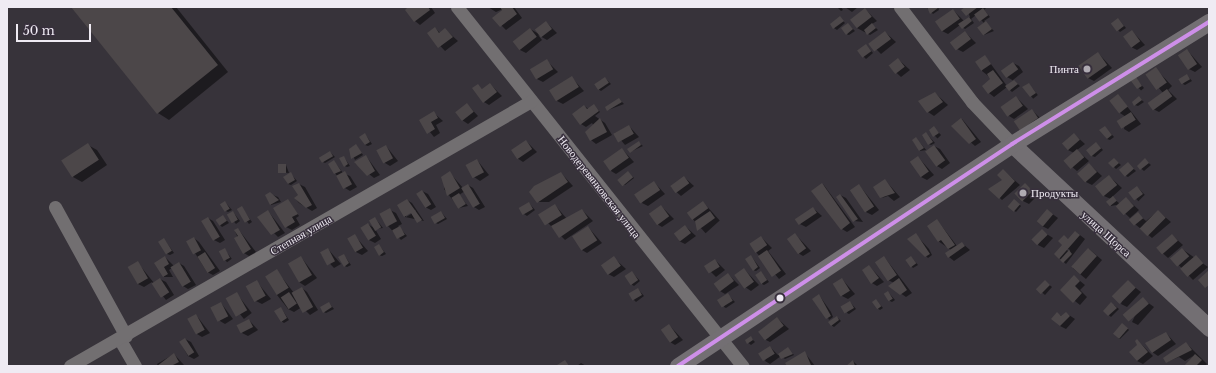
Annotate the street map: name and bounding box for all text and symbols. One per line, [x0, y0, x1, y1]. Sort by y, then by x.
scale bar [18, 16, 93, 42]
text: 50 m [23, 23, 55, 38]
place label: Пинта [1049, 62, 1079, 76]
marker: Пинта [1082, 64, 1092, 74]
street label: Новодеревянковская улица [555, 133, 643, 241]
place label: Продукты [1031, 186, 1078, 200]
marker: Продукты [1018, 188, 1028, 198]
street label: улица Щорса [1078, 208, 1134, 260]
street label: Степная улица [268, 212, 334, 258]
unlabelled marker [775, 293, 785, 303]

